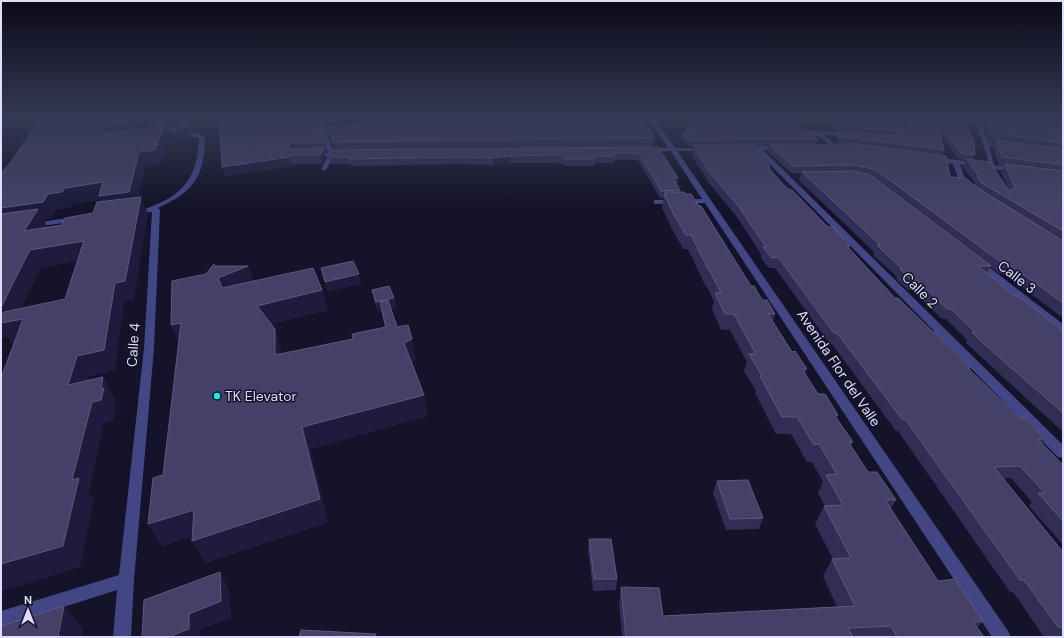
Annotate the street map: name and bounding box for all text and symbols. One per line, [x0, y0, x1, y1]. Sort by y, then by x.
street label: Calle 3 [994, 256, 1040, 298]
street label: Calle 2 [898, 268, 942, 312]
street label: Avenida Flor del Valle [793, 306, 885, 430]
street label: Calle 4 [122, 322, 144, 368]
place label: TK Elevator [225, 387, 297, 405]
marker: TK Elevator [212, 391, 222, 401]
north arrow [8, 590, 48, 630]
text: N [24, 593, 32, 607]

